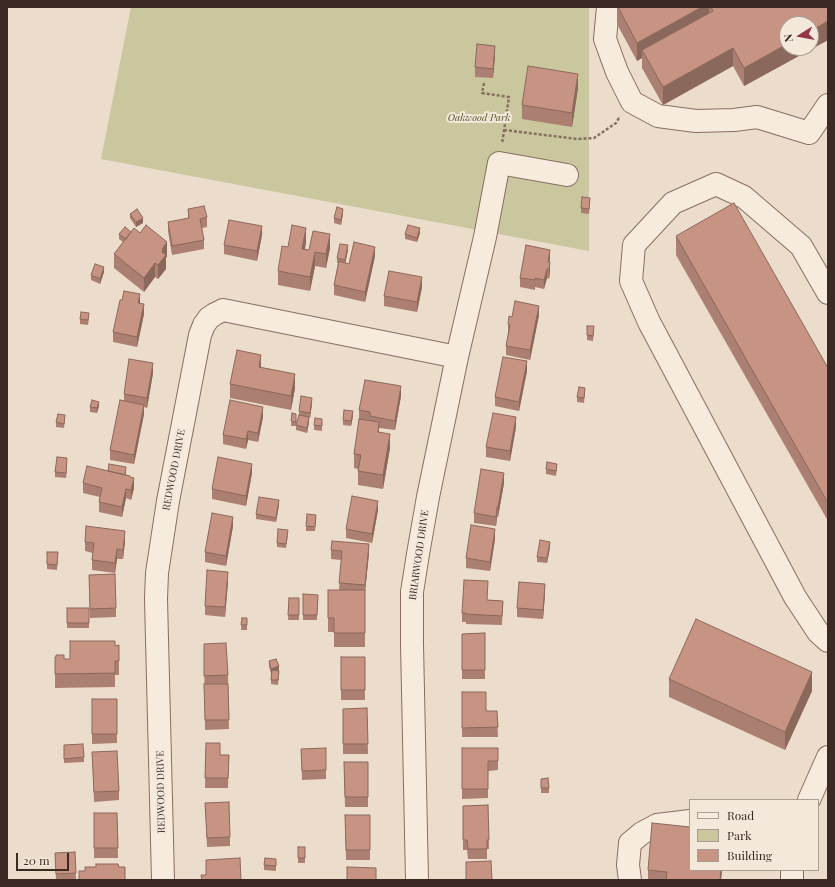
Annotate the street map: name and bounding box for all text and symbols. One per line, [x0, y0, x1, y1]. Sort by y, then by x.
north arrow [779, 16, 819, 56]
text: N [780, 33, 796, 44]
park label: Oakwood Park [448, 112, 510, 124]
street label: REDWOOD DRIVE [160, 428, 188, 512]
street label: BRIARWOOD DRIVE [407, 509, 431, 601]
street label: REDWOOD DRIVE [154, 751, 168, 833]
legend [689, 799, 819, 871]
text: Road [727, 807, 754, 823]
text: Park [727, 827, 752, 843]
scale bar [18, 845, 71, 871]
text: Building [727, 847, 772, 863]
text: 20 m [23, 852, 50, 868]

